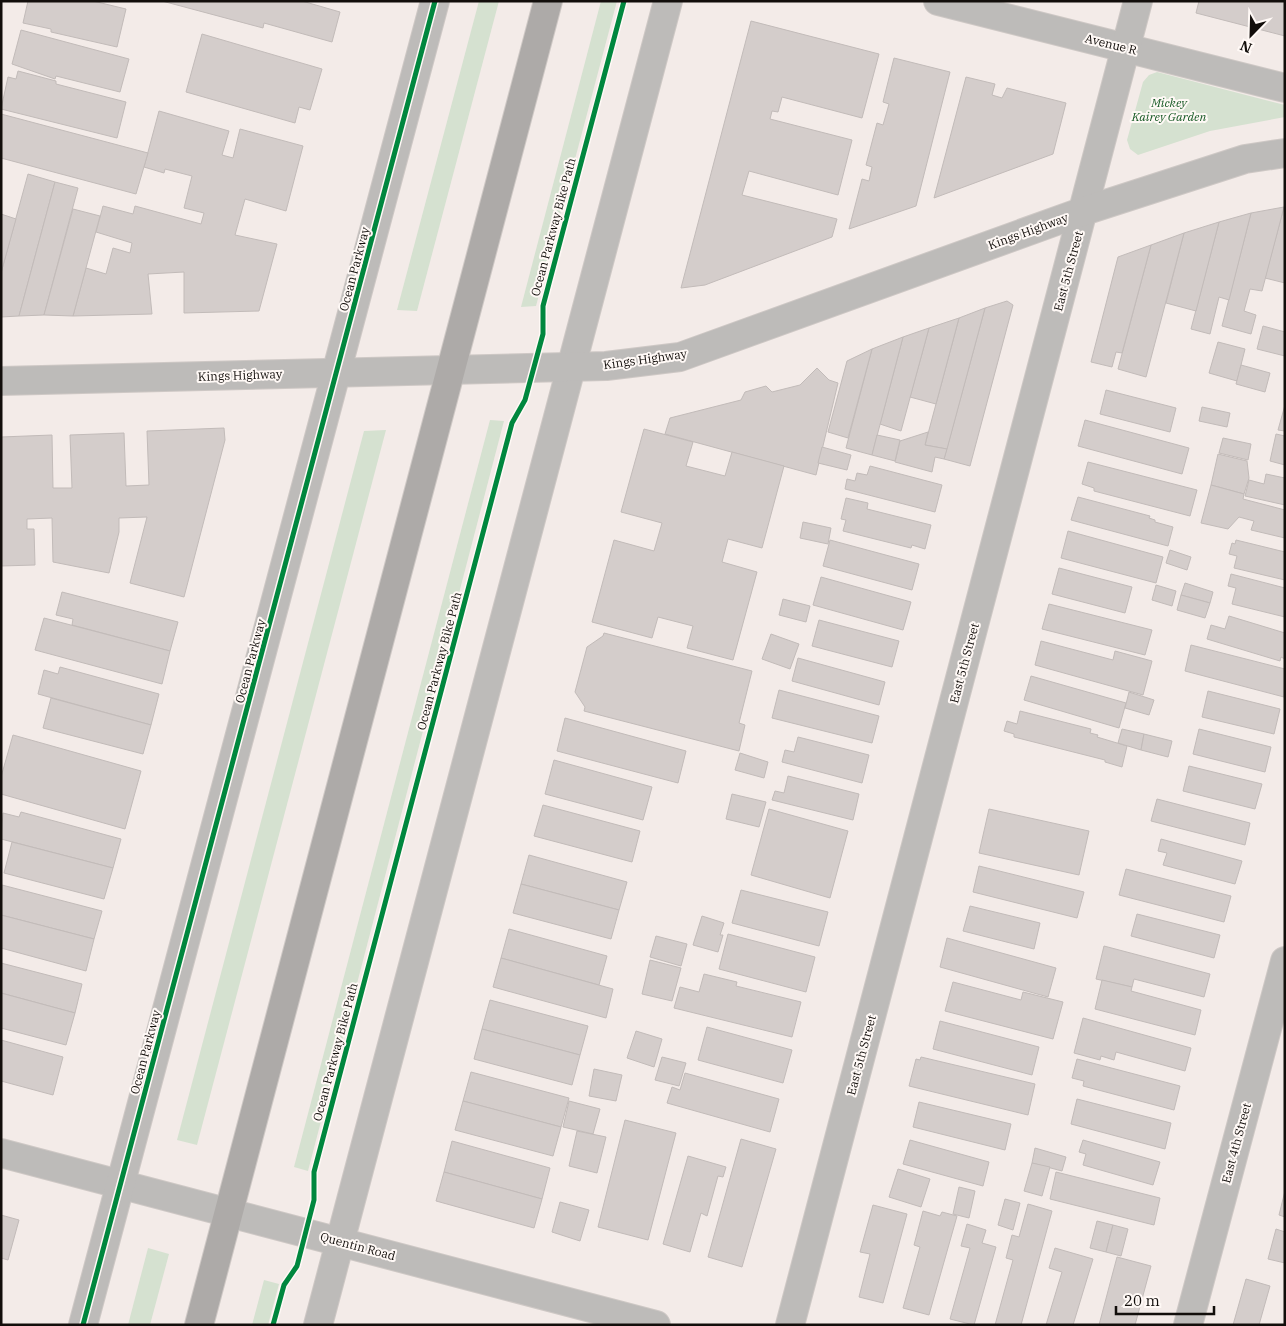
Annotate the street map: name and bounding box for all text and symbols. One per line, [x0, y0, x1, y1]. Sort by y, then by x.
north arrow [1226, 10, 1276, 60]
street label: Avenue R [1083, 30, 1139, 58]
text: N [1237, 37, 1255, 57]
park label: Mickey Kairey Garden [1131, 95, 1206, 124]
street label: Ocean Parkway Bike Path [527, 156, 579, 298]
street label: Kings Highway [986, 209, 1071, 252]
street label: Ocean Parkway [336, 225, 373, 313]
street label: East 5th Street [1050, 229, 1086, 313]
street label: Kings Highway [602, 346, 688, 372]
street label: Kings Highway [198, 366, 283, 384]
street label: Ocean Parkway Bike Path [413, 590, 465, 732]
street label: Ocean Parkway [232, 617, 269, 705]
street label: East 5th Street [946, 621, 982, 705]
street label: Ocean Parkway Bike Path [309, 981, 361, 1123]
street label: Ocean Parkway [127, 1008, 164, 1096]
street label: East 5th Street [843, 1013, 879, 1097]
street label: East 4th Street [1218, 1101, 1254, 1185]
street label: Quentin Road [319, 1229, 397, 1263]
scale bar [1116, 1284, 1214, 1316]
text: 20 m [1124, 1291, 1160, 1310]

